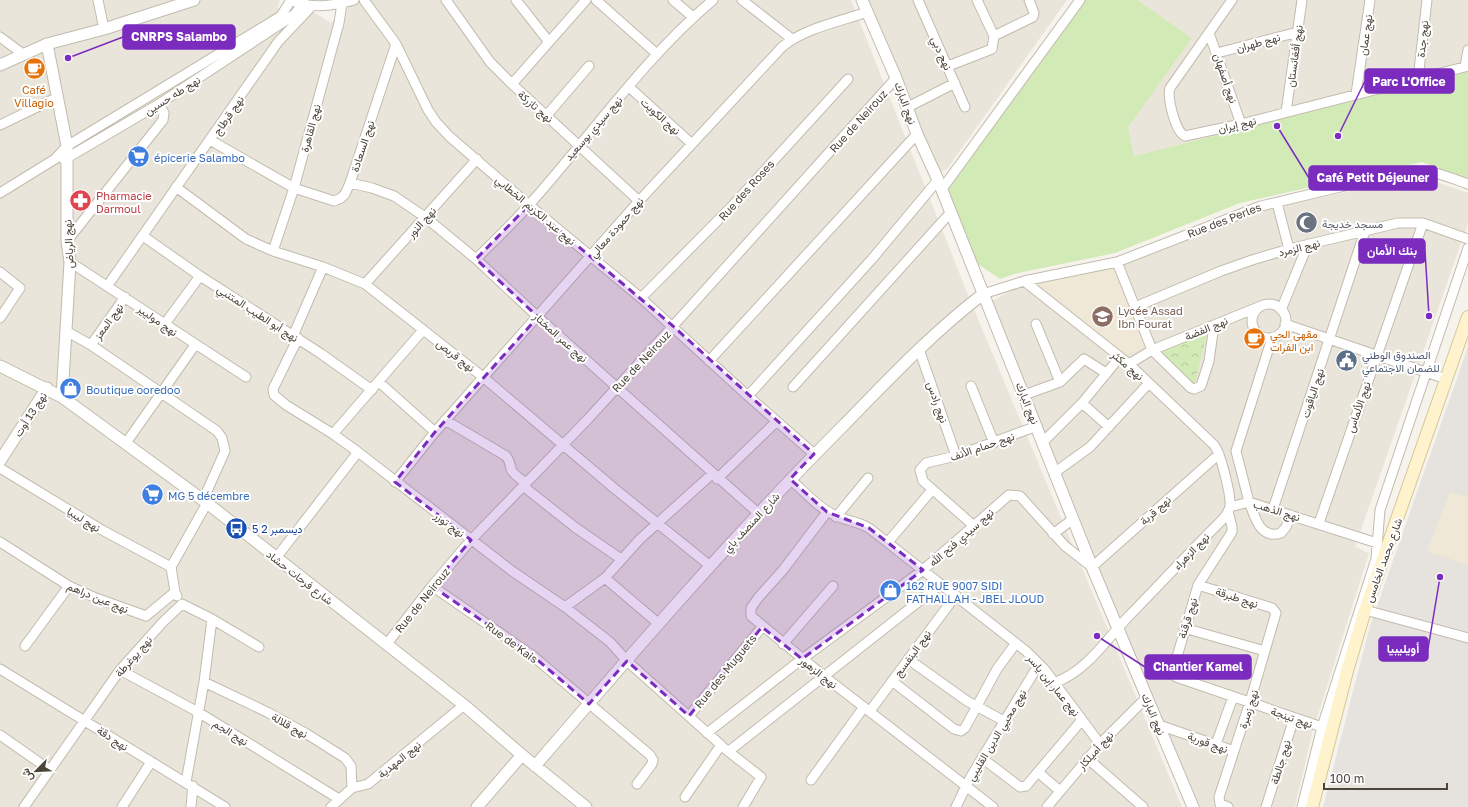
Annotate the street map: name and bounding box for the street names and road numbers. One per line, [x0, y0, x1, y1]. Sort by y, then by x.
street label: نهج عمان [1356, 14, 1376, 57]
street label: نهج جدة [1414, 20, 1432, 58]
street label: نهج أفغانستان [1283, 24, 1307, 88]
street label: نهج طهران [1235, 30, 1282, 56]
street label: نهج دبي [925, 34, 955, 74]
street label: نهج أصفهان [1210, 51, 1241, 105]
street label: نهج طه حسين [142, 73, 203, 119]
street label: نهج البارك [890, 80, 920, 127]
street label: نهج تازركة [514, 87, 556, 126]
street label: Rue de Neirouz [827, 87, 890, 155]
street label: نهج قرطاج [210, 93, 248, 138]
street label: نهج سيدي بوسعيد [562, 93, 627, 165]
street label: نهج الكويت [637, 95, 683, 139]
street label: نهج القاهرة [297, 103, 325, 154]
street label: نهج إيران [1217, 113, 1258, 137]
street label: نهج السعادة [348, 119, 378, 174]
street label: Rue des Roses [715, 157, 777, 223]
street label: نهج عبد الكريم الخطابي [491, 173, 579, 250]
street label: نهج حمودة معالي [586, 194, 649, 263]
street label: Rue des Perles [1185, 200, 1263, 240]
street label: نهج النور [403, 204, 440, 242]
street label: نهج الرياض [60, 219, 78, 269]
street label: نهج الزمرد [1277, 236, 1322, 260]
street label: نهج أبو الطيب المتنبي [213, 282, 301, 348]
street label: نهج المعز [90, 300, 127, 344]
street label: نهج موليير [134, 301, 181, 340]
street label: نهج عمر المختار [529, 309, 591, 366]
street label: نهج الفضة [1183, 313, 1230, 344]
street label: Rue de Neirouz [609, 327, 673, 395]
street label: نهج قربص [433, 336, 478, 376]
street label: نهج مكثر [1107, 347, 1147, 384]
street label: نهج الياقوت [1298, 367, 1328, 420]
street label: نهج رادس [923, 380, 951, 425]
street label: نهج البارك [1012, 380, 1042, 427]
street label: نهج الألماس [1343, 380, 1375, 435]
street label: نهج 13 أوت [11, 389, 51, 440]
street label: نهج حمام الأنف [948, 429, 1016, 465]
street label: شارع المنصف باي [720, 489, 785, 557]
street label: نهج قربة [1137, 493, 1174, 529]
street label: نهج الذهب [1251, 497, 1302, 525]
street label: نهج ليبيا [64, 504, 103, 536]
street label: نهج سيدي فتح الله [926, 505, 998, 572]
street label: نهج توزر [430, 508, 468, 541]
street label: شارع محمد الخامس [1362, 516, 1406, 605]
street label: نهج الزهراء [1170, 530, 1213, 574]
street label: شارع فرحات حشاد [263, 547, 336, 609]
street label: Rue de Neirouz [392, 565, 452, 635]
street label: نهج عين دراهم [65, 579, 131, 617]
street label: نهج طبرقة [1213, 584, 1260, 612]
street label: نهج قرقنة [1175, 596, 1201, 641]
street label: Rue de Kais [483, 619, 541, 665]
street label: نهج البنفسج [891, 627, 935, 680]
street label: Rue des Muguets [691, 631, 759, 710]
street label: نهج يوغرطة [112, 633, 156, 680]
street label: نهج عمار إبن ياسر [1023, 651, 1083, 720]
street label: نهج الزهور [796, 653, 840, 692]
street label: نهج محيي الدين القليبي [964, 687, 1032, 785]
street label: نهج زمبرة [1236, 688, 1262, 731]
street label: نهج البارك [1138, 691, 1169, 738]
street label: نهج تينجة [1269, 704, 1315, 732]
street label: نهج قلالة [269, 710, 310, 742]
street label: نهج الجم [210, 716, 251, 750]
street label: نهج دقة [94, 723, 131, 755]
street label: نهج أميلكار [1074, 728, 1117, 774]
street label: نهج قورية [1185, 729, 1230, 757]
street label: نهج المهدية [375, 738, 424, 782]
street label: نهج جالطة [1267, 738, 1295, 786]

